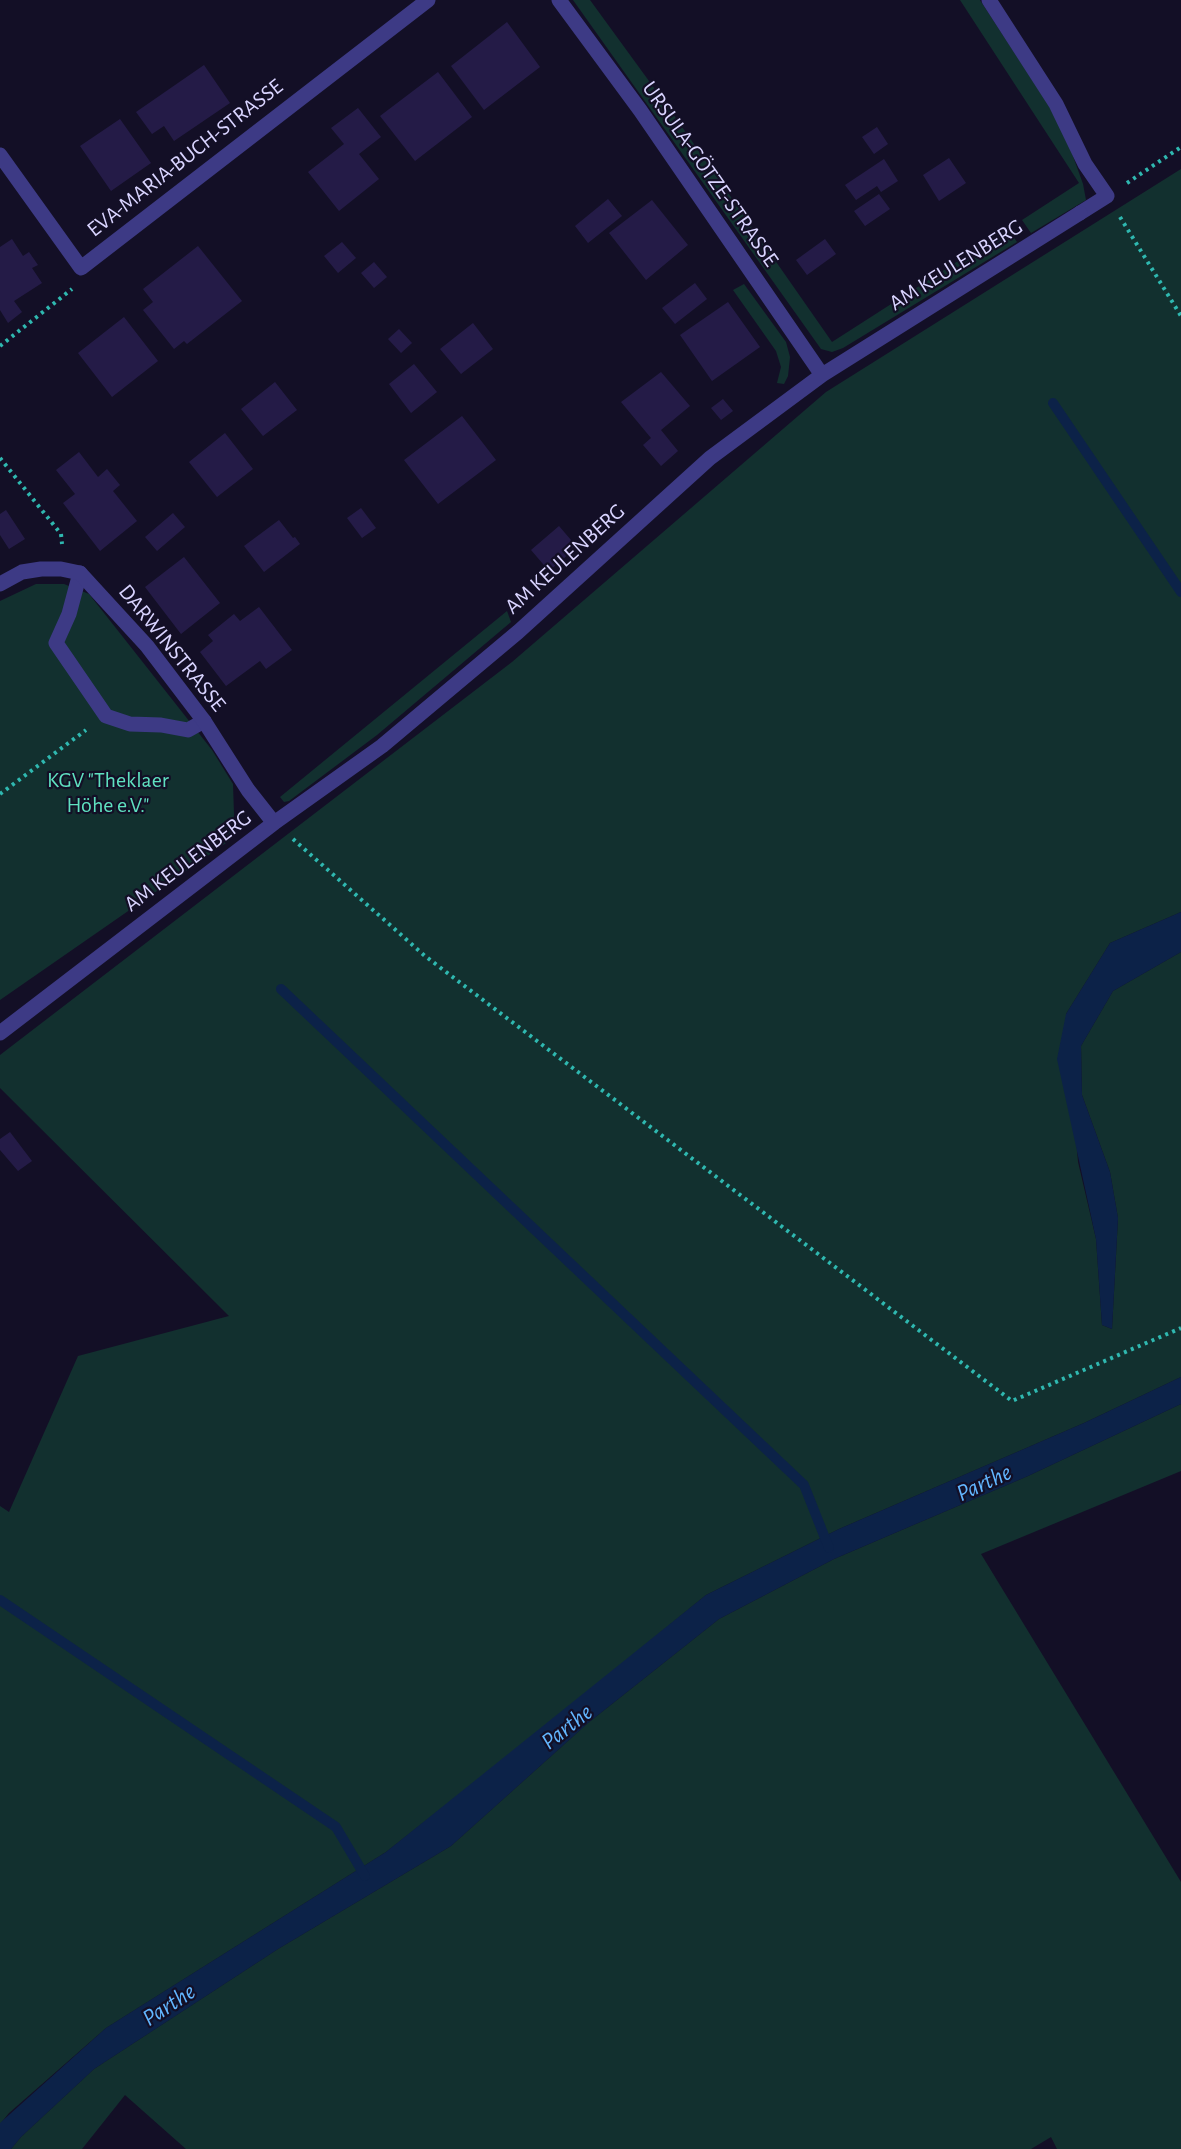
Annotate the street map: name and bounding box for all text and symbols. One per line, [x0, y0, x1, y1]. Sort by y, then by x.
street label: EVA-MARIA-BUCH-STRASSE [82, 73, 288, 243]
street label: URSULA-GÖTZE-STRASSE [636, 76, 784, 272]
street label: AM KEULENBERG [884, 213, 1028, 317]
street label: AM KEULENBERG [500, 498, 630, 620]
street label: DARWINSTRASSE [113, 579, 231, 717]
park label: KGV "Theklaer Höhe e.V." [47, 767, 169, 818]
street label: AM KEULENBERG [119, 805, 257, 917]
water label: Parthe [952, 1458, 1016, 1508]
water label: Parthe [535, 1698, 599, 1756]
water label: Parthe [137, 1977, 201, 2033]

